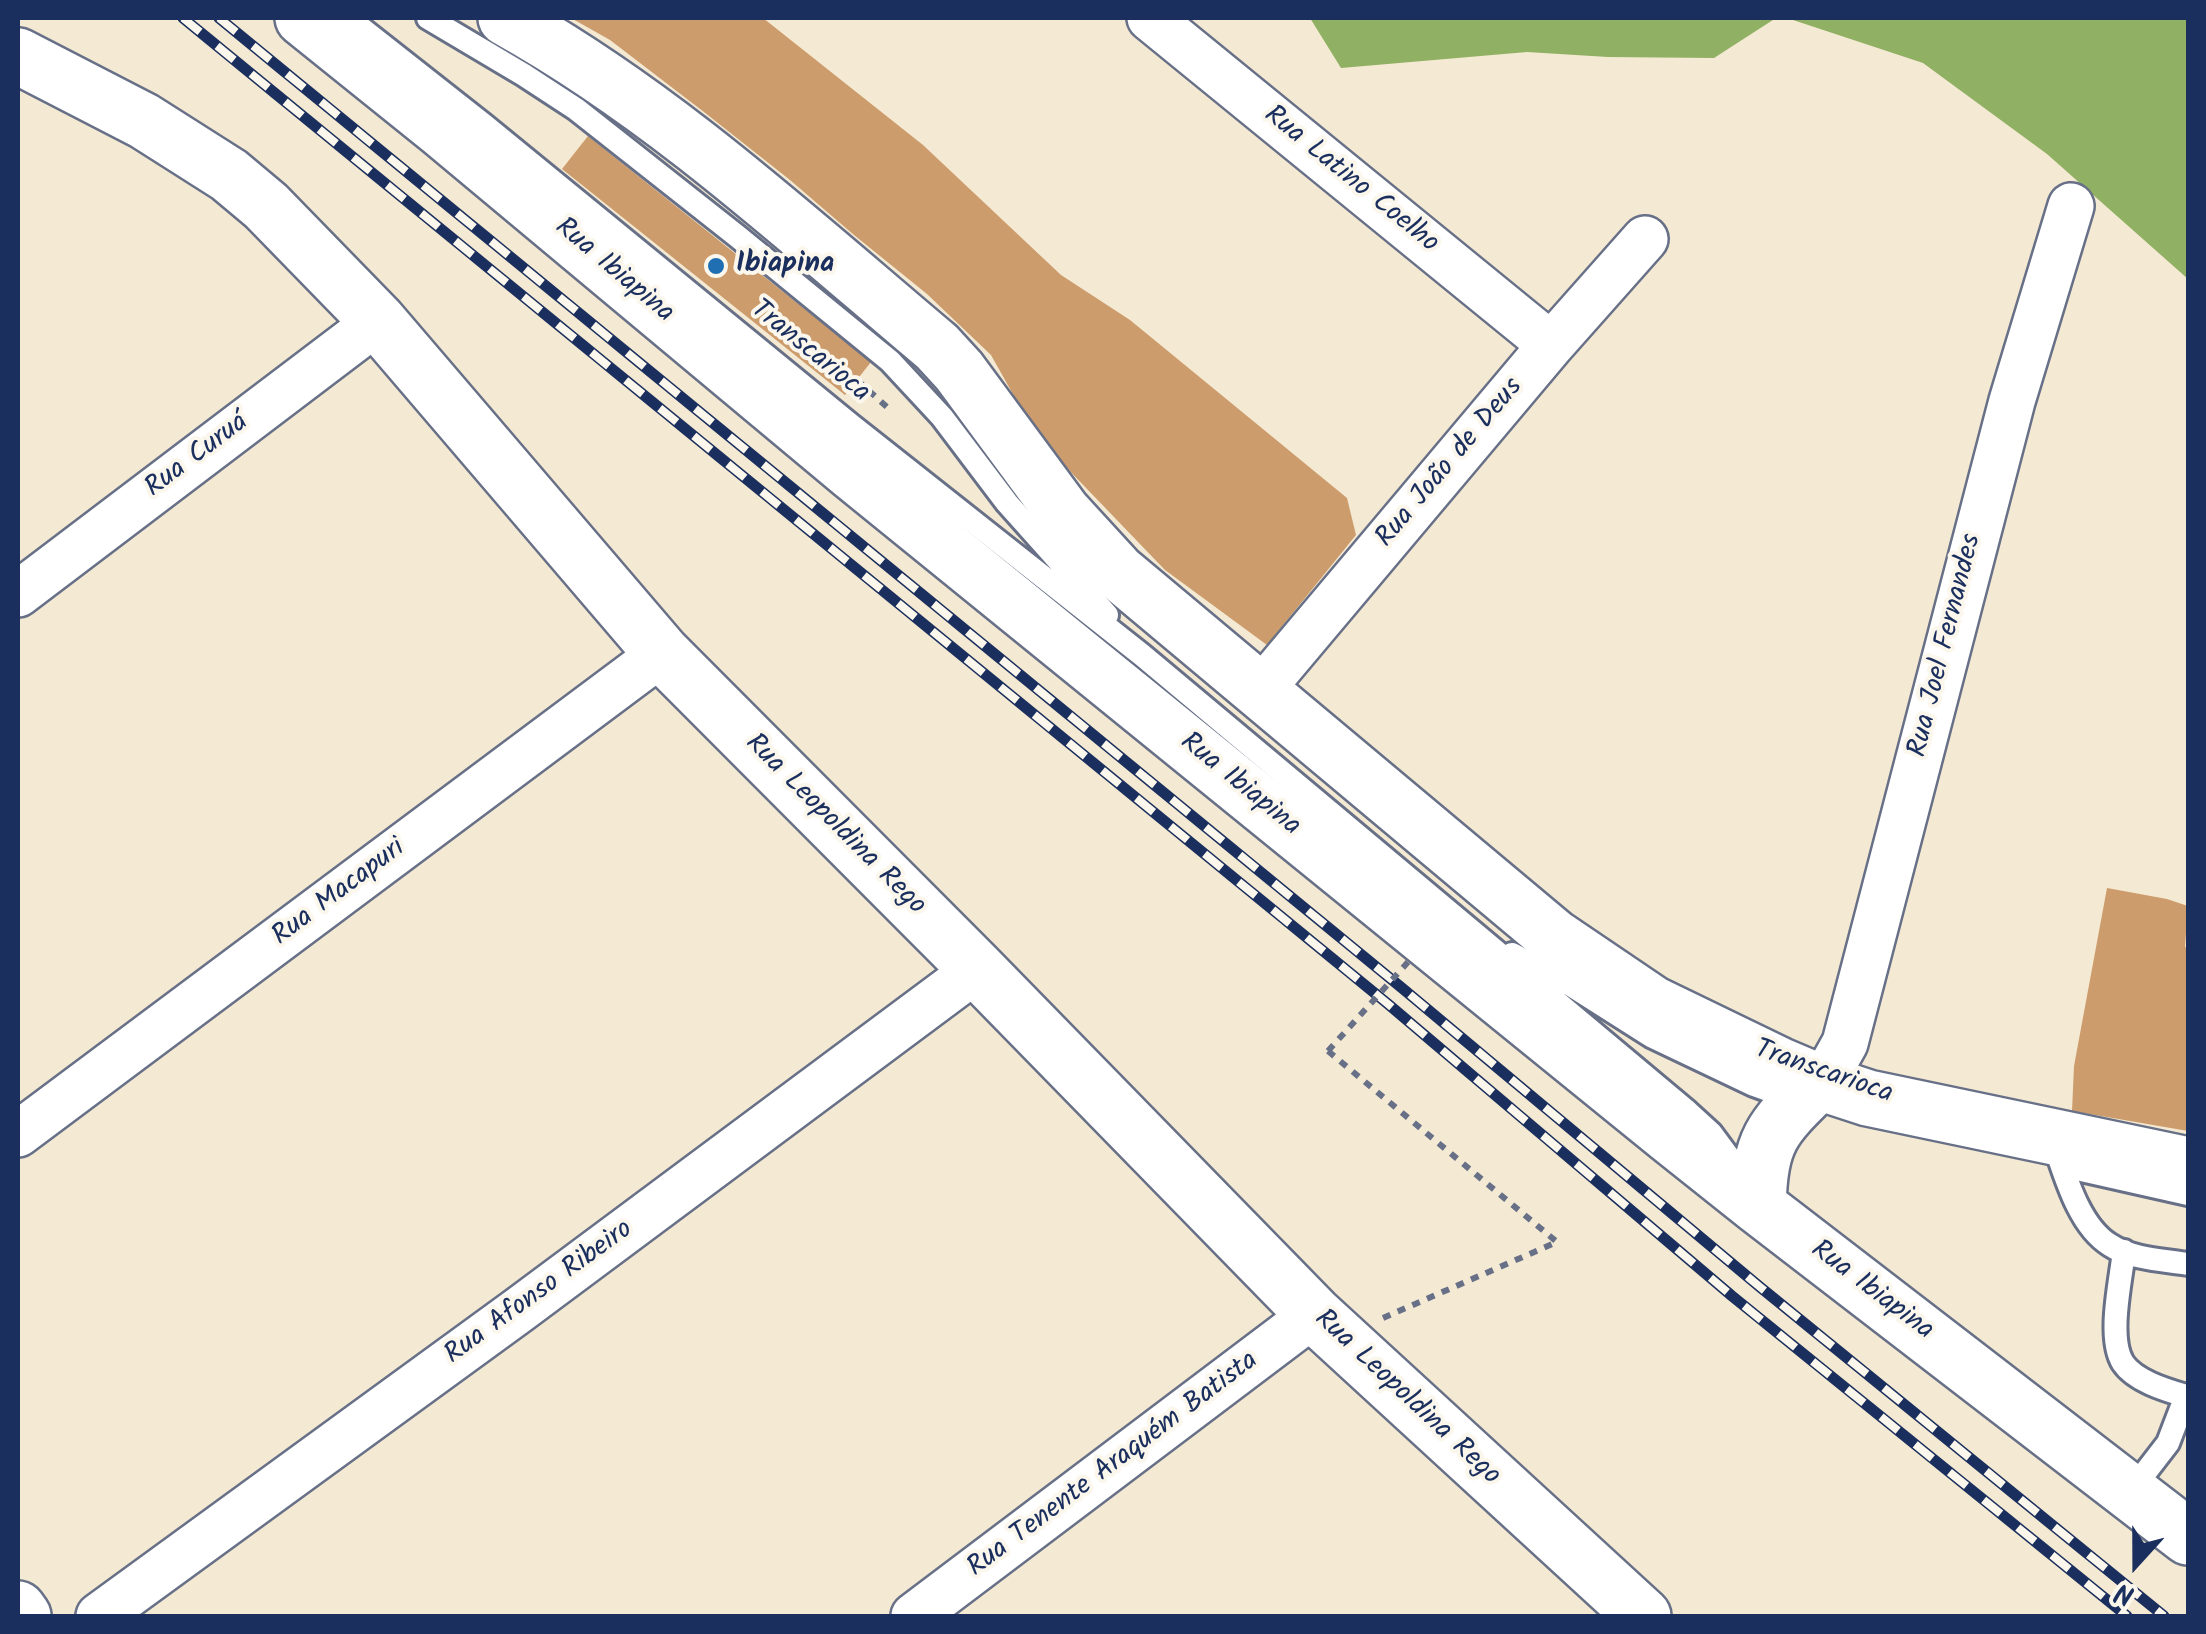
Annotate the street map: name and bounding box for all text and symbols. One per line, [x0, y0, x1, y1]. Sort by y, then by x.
street label: Rua Latino Coelho [1256, 100, 1444, 262]
street label: Rua Ibiapina [546, 212, 680, 332]
place label: Ibiapina [736, 249, 834, 283]
marker: Ibiapina [705, 255, 727, 277]
street label: Transcarioca [742, 295, 876, 411]
street label: Rua João de Deus [1370, 372, 1532, 556]
street label: Rua Curuá [140, 407, 256, 507]
street label: Rua Joel Fernandes [1903, 531, 1991, 761]
street label: Rua Ibiapina [1172, 727, 1306, 845]
street label: Rua Leopoldina Rego [736, 728, 932, 924]
street label: Rua Macapuri [267, 833, 413, 955]
street label: Transcarioca [1749, 1035, 1897, 1113]
street label: Rua Afonso Ribeiro [439, 1215, 641, 1373]
street label: Rua Ibiapina [1803, 1235, 1939, 1349]
street label: Rua Leopoldina Rego [1306, 1304, 1506, 1494]
street label: Rua Tenente Araquém Batista [962, 1346, 1266, 1586]
north arrow [2086, 1514, 2186, 1614]
text: N [2109, 1568, 2141, 1617]

